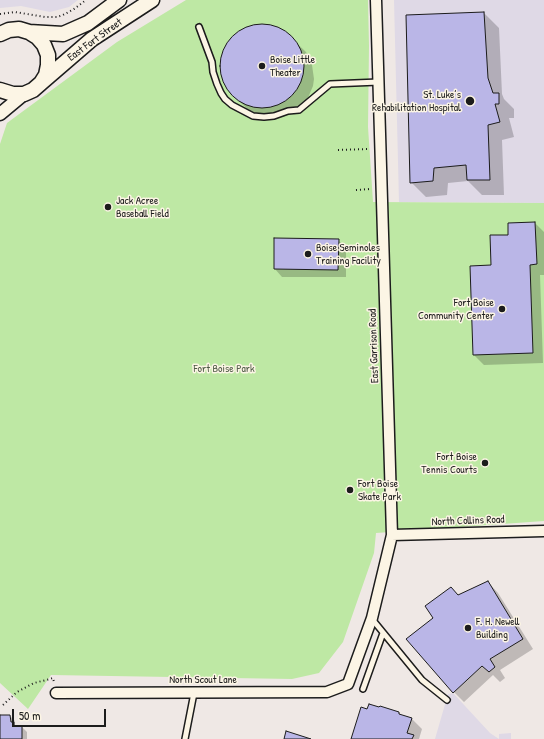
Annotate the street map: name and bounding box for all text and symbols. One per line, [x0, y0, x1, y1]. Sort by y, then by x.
street label: East Fort Street [65, 16, 125, 64]
place label: Boise Little Theater [270, 53, 315, 79]
marker: Boise Little Theater [257, 61, 267, 71]
place label: St. Luke’s Rehabilitation Hospital [372, 88, 461, 114]
marker: St. Luke’s Rehabilitation Hospital [464, 95, 476, 107]
place label: Jack Acree Baseball Field [116, 194, 169, 220]
marker: Jack Acree Baseball Field [103, 202, 113, 212]
place label: Boise Seminoles Training Facility [316, 241, 381, 267]
marker: Boise Seminoles Training Facility [303, 249, 313, 259]
place label: Fort Boise Community Center [418, 296, 494, 322]
marker: Fort Boise Community Center [497, 304, 507, 314]
street label: East Garrison Road [366, 309, 382, 383]
park label: Fort Boise Park [193, 362, 255, 376]
place label: Fort Boise Tennis Courts [421, 450, 477, 476]
marker: Fort Boise Tennis Courts [480, 458, 490, 468]
place label: Fort Boise Skate Park [358, 477, 401, 503]
marker: Fort Boise Skate Park [345, 485, 355, 495]
street label: North Collins Road [431, 513, 505, 529]
place label: F. H. Newell Building [476, 615, 519, 641]
marker: F. H. Newell Building [463, 623, 473, 633]
street label: North Scout Lane [169, 673, 237, 687]
scale bar [14, 701, 108, 727]
text: 50 m [19, 707, 40, 724]

